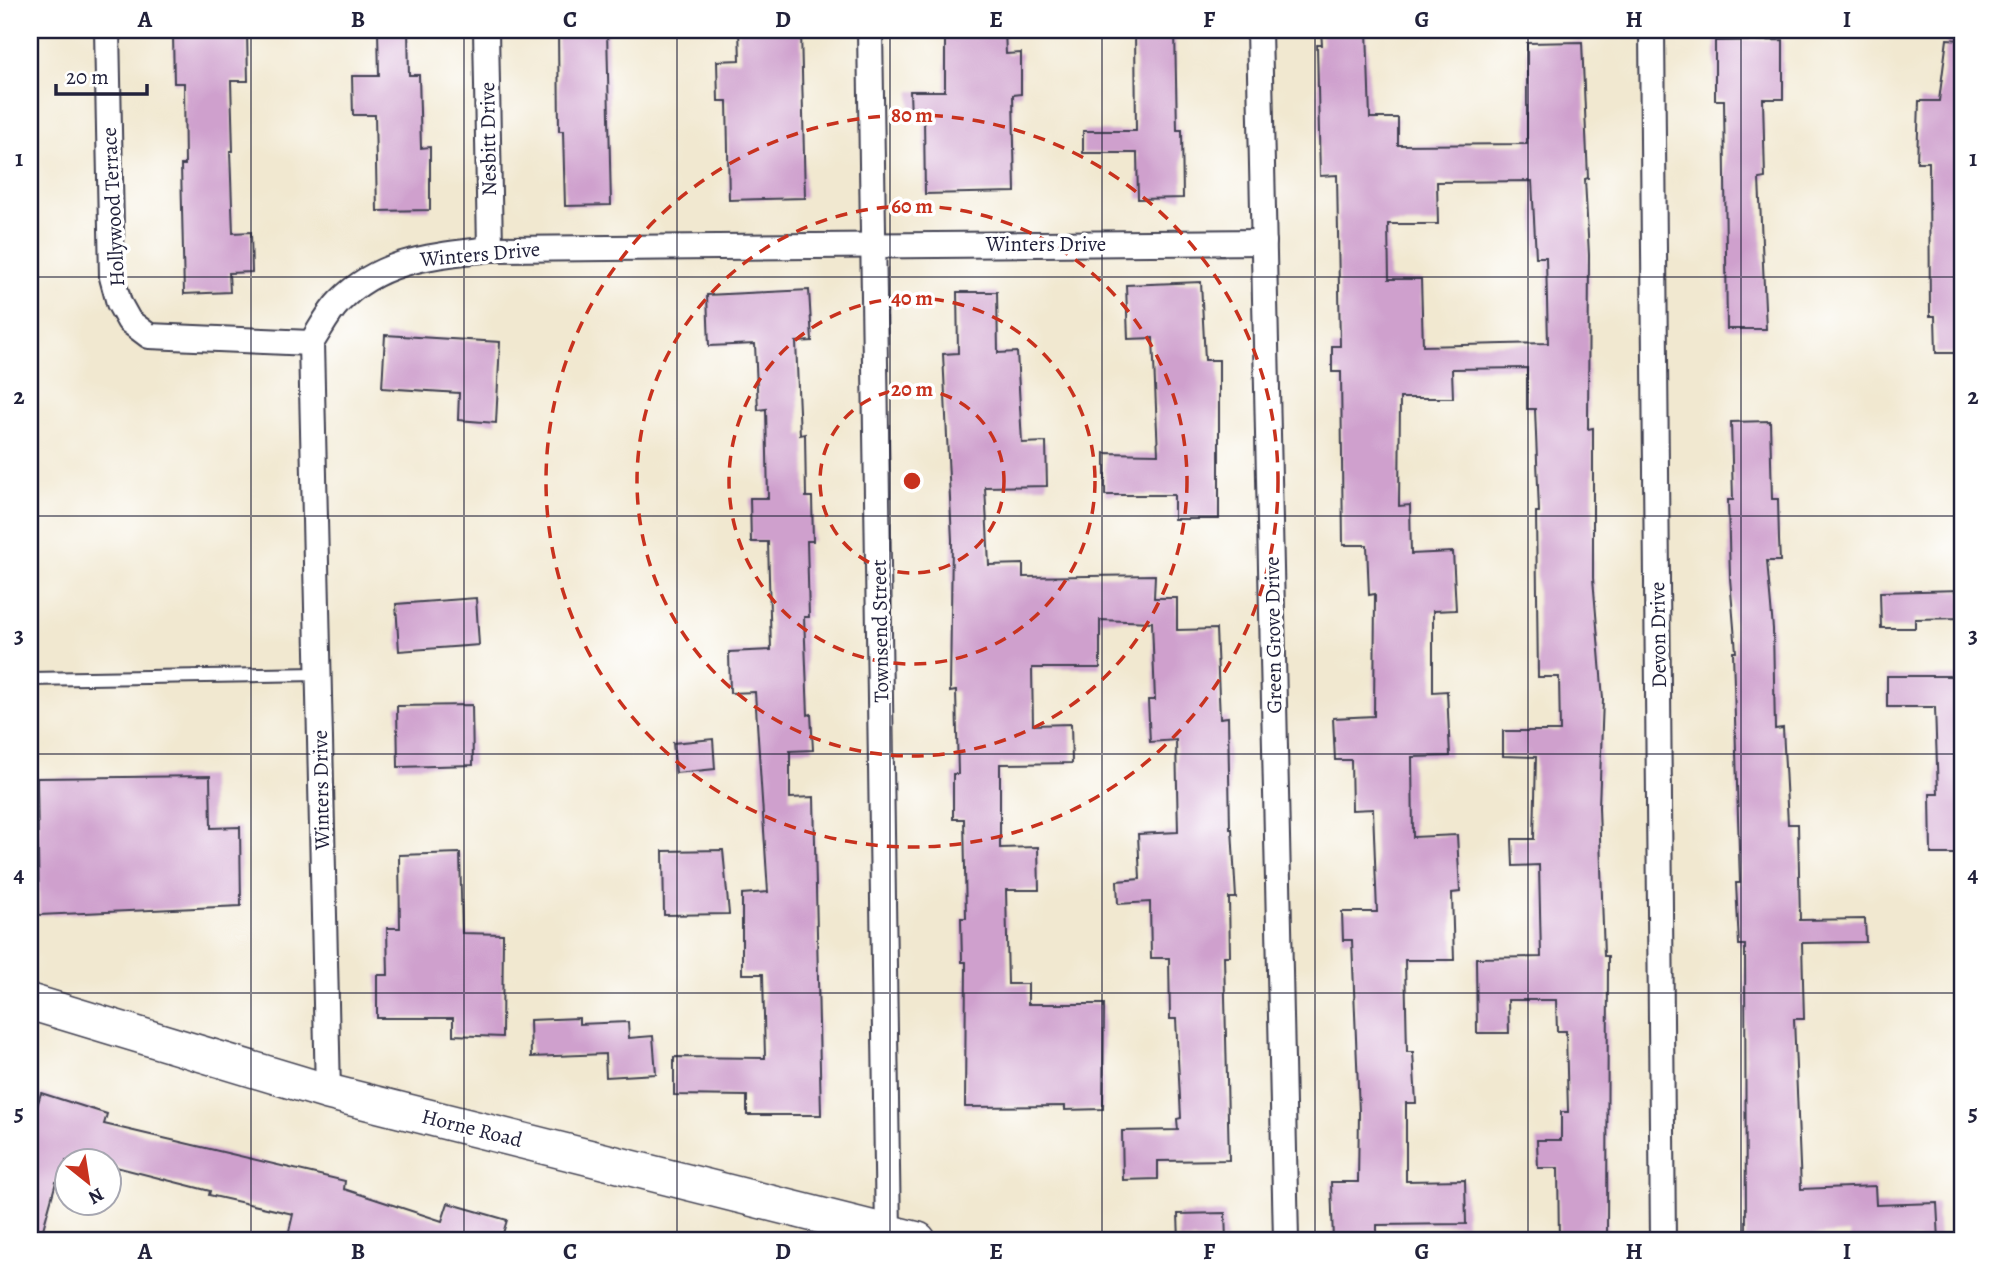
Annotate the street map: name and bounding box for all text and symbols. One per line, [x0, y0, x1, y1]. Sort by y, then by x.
text: A [137, 4, 153, 35]
text: B [351, 4, 365, 35]
text: C [563, 4, 577, 35]
text: D [775, 4, 791, 35]
text: E [989, 4, 1003, 35]
text: F [1203, 4, 1216, 35]
text: G [1414, 4, 1430, 35]
text: H [1625, 4, 1643, 35]
text: I [1843, 4, 1851, 35]
scale bar [56, 52, 147, 96]
text: 20 m [66, 63, 109, 91]
street label: Nesbitt Drive [473, 82, 503, 196]
text: 80 m [891, 101, 933, 129]
street label: Hollywood Terrace [95, 127, 131, 287]
text: 1 [15, 143, 23, 174]
text: 1 [1969, 143, 1977, 174]
text: 60 m [891, 192, 933, 220]
street label: Winters Drive [985, 230, 1106, 258]
street label: Winters Drive [418, 235, 541, 273]
text: 40 m [891, 284, 933, 312]
text: 20 m [891, 375, 933, 403]
text: 2 [13, 381, 25, 412]
text: 2 [1967, 381, 1979, 412]
centre of rings [900, 469, 924, 493]
street label: Green Grove Drive [1258, 556, 1288, 714]
street label: Townsend Street [865, 559, 895, 703]
street label: Devon Drive [1643, 582, 1673, 688]
text: 3 [14, 620, 24, 651]
text: 3 [1968, 620, 1978, 651]
street label: Winters Drive [306, 730, 336, 851]
text: 4 [14, 859, 25, 890]
text: 4 [1968, 859, 1979, 890]
text: 5 [14, 1097, 24, 1128]
text: 5 [1968, 1097, 1978, 1128]
street label: Horne Road [419, 1102, 526, 1154]
north arrow [52, 1148, 122, 1218]
text: N [83, 1181, 108, 1211]
text: A [137, 1236, 153, 1267]
text: B [351, 1236, 365, 1267]
text: C [563, 1236, 577, 1267]
text: D [775, 1236, 791, 1267]
text: E [989, 1236, 1003, 1267]
text: F [1203, 1236, 1216, 1267]
text: G [1414, 1236, 1430, 1267]
text: H [1625, 1236, 1643, 1267]
text: I [1843, 1236, 1851, 1267]

